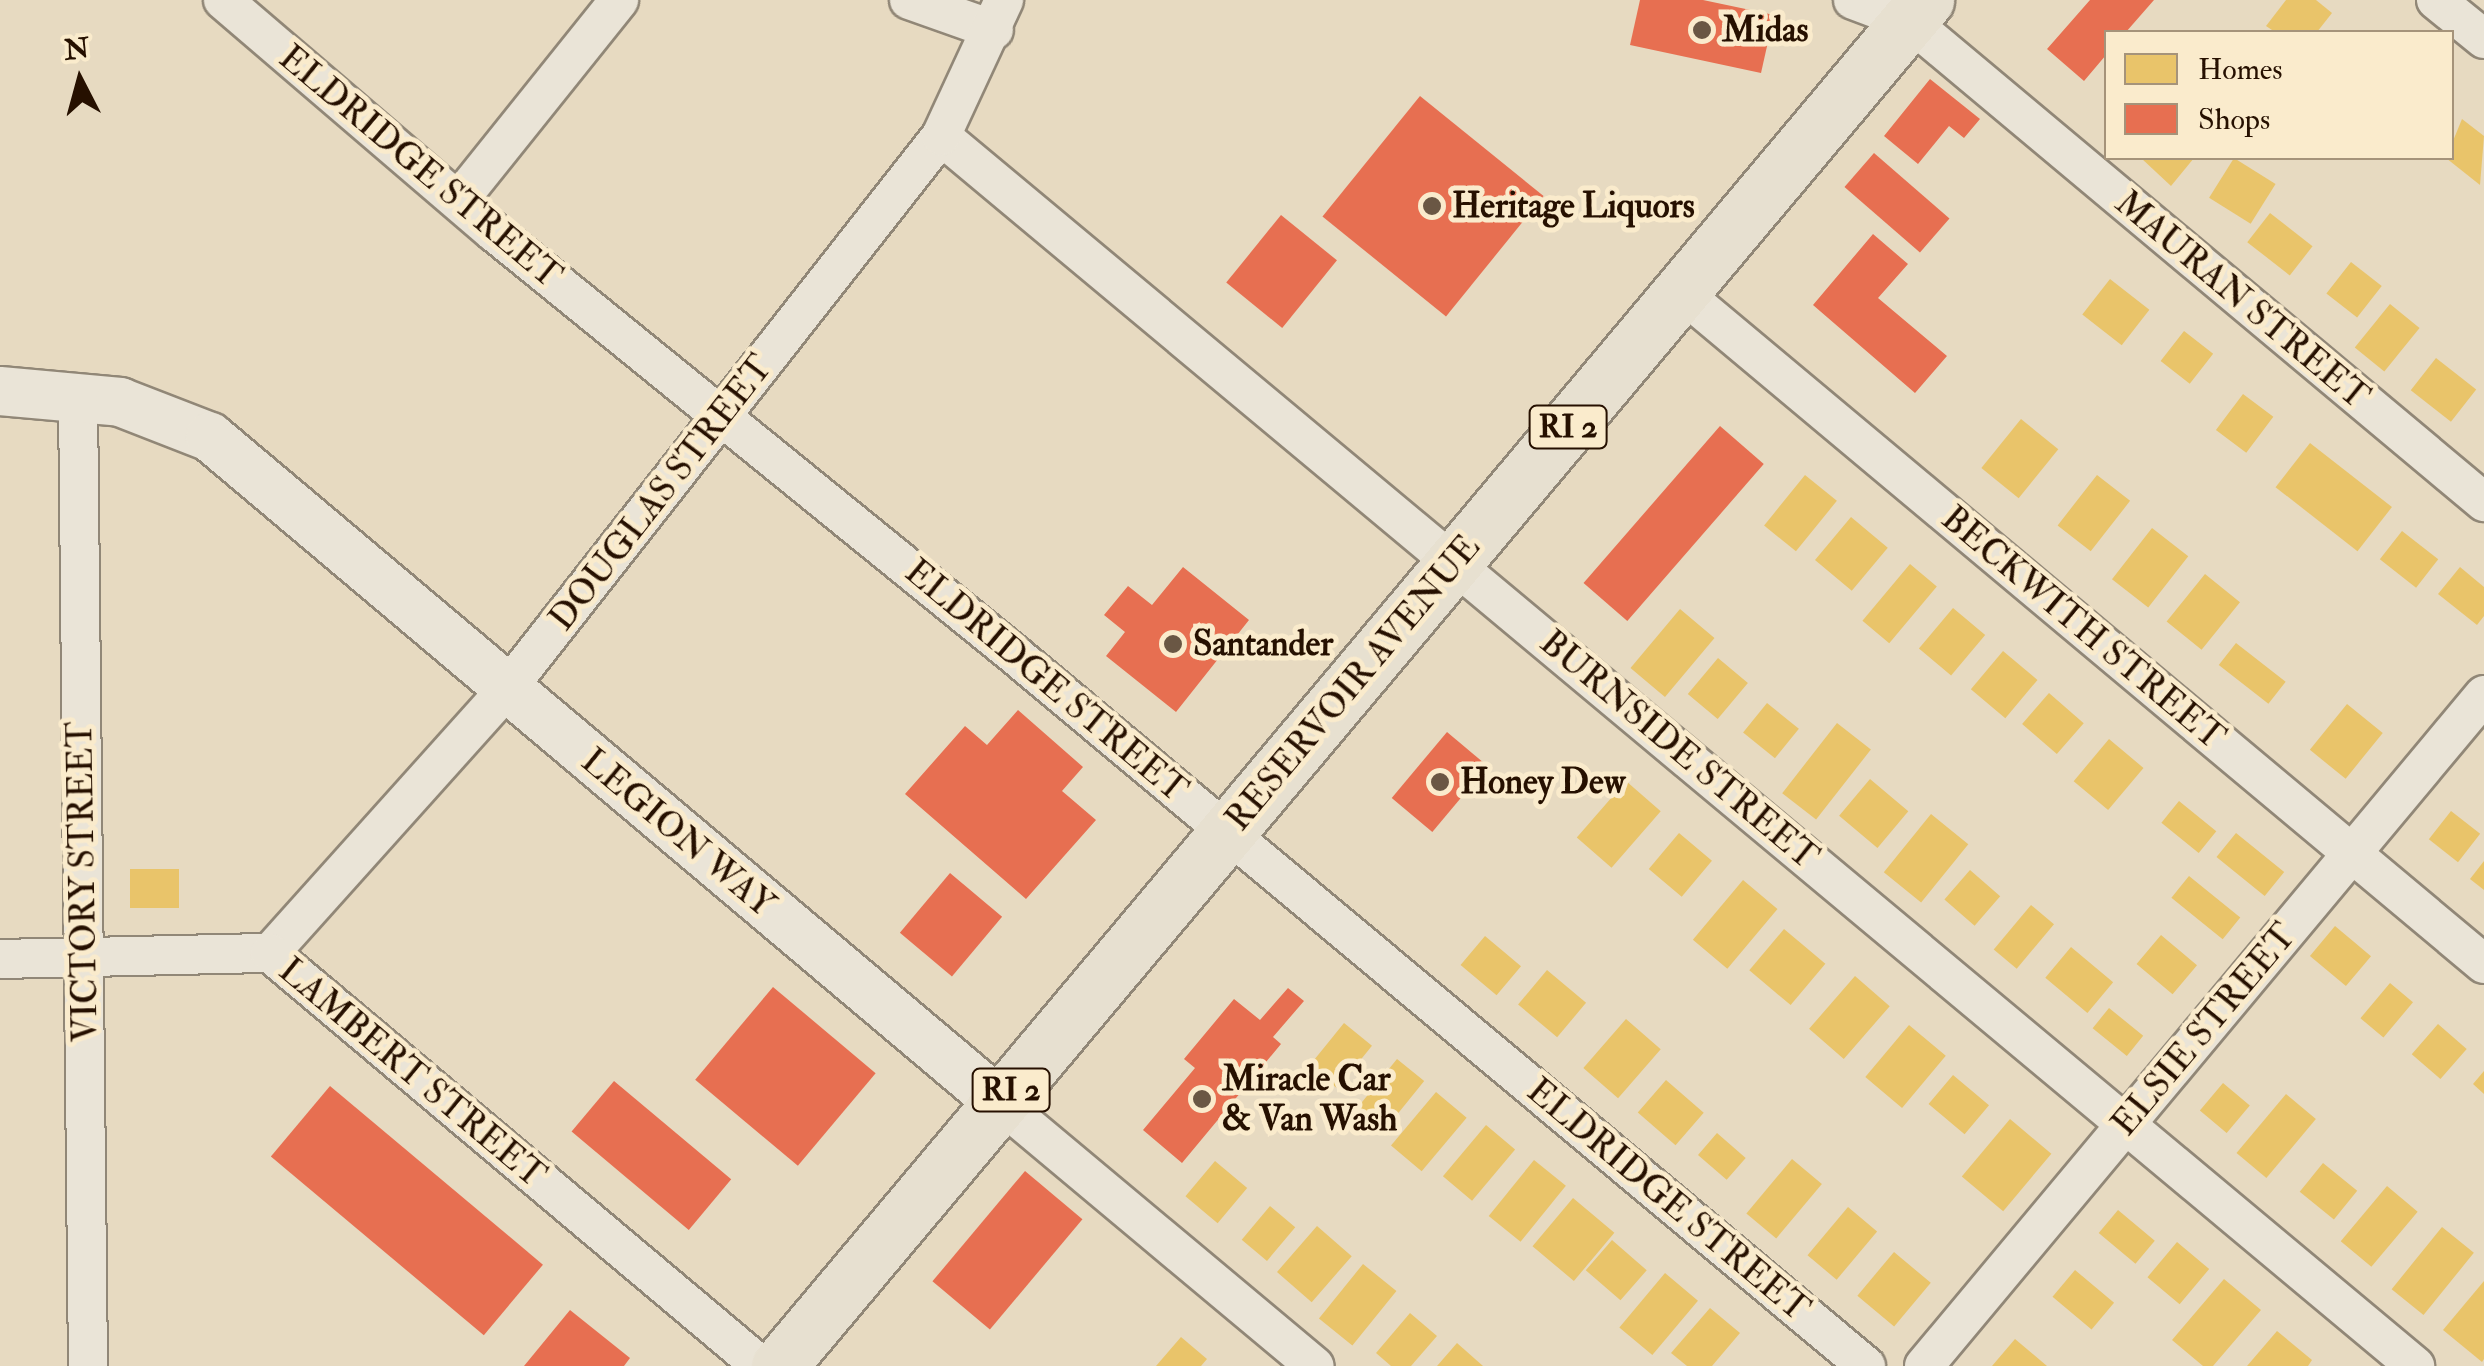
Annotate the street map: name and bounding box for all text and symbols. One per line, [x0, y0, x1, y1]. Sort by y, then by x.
place label: Midas [1722, 9, 1809, 51]
marker: Midas [1691, 19, 1713, 41]
north arrow [30, 30, 130, 130]
legend [2104, 30, 2454, 160]
text: N [63, 31, 91, 68]
street label: ELDRIDGE STREET [270, 37, 570, 297]
text: Homes [2198, 51, 2283, 88]
text: Shops [2198, 101, 2270, 138]
street label: MAURAN STREET [2107, 182, 2377, 418]
place label: Heritage Liquors [1452, 185, 1695, 227]
marker: Heritage Liquors [1421, 195, 1443, 217]
street label: DOUGLAS STREET [541, 347, 781, 639]
road number: RI 2 [1528, 400, 1608, 454]
street label: BECKWITH STREET [1933, 497, 2233, 759]
street label: RESERVOIR AVENUE [1217, 527, 1489, 839]
street label: ELDRIDGE STREET [896, 551, 1196, 811]
street label: BURNSIDE STREET [1532, 622, 1826, 878]
place label: Santander [1193, 623, 1333, 665]
marker: Santander [1162, 633, 1184, 655]
street label: VICTORY STREET [59, 721, 107, 1043]
street label: LEGION WAY [573, 740, 783, 926]
place label: Honey Dew [1460, 761, 1625, 803]
marker: Honey Dew [1429, 771, 1451, 793]
street label: ELSIE STREET [2103, 916, 2305, 1144]
street label: LAMBERT STREET [270, 949, 554, 1197]
place label: Miracle Car & Van Wash [1222, 1058, 1397, 1140]
road number: RI 2 [971, 1063, 1051, 1117]
street label: ELDRIDGE STREET [1518, 1070, 1818, 1330]
marker: Miracle Car & Van Wash [1191, 1088, 1213, 1110]

